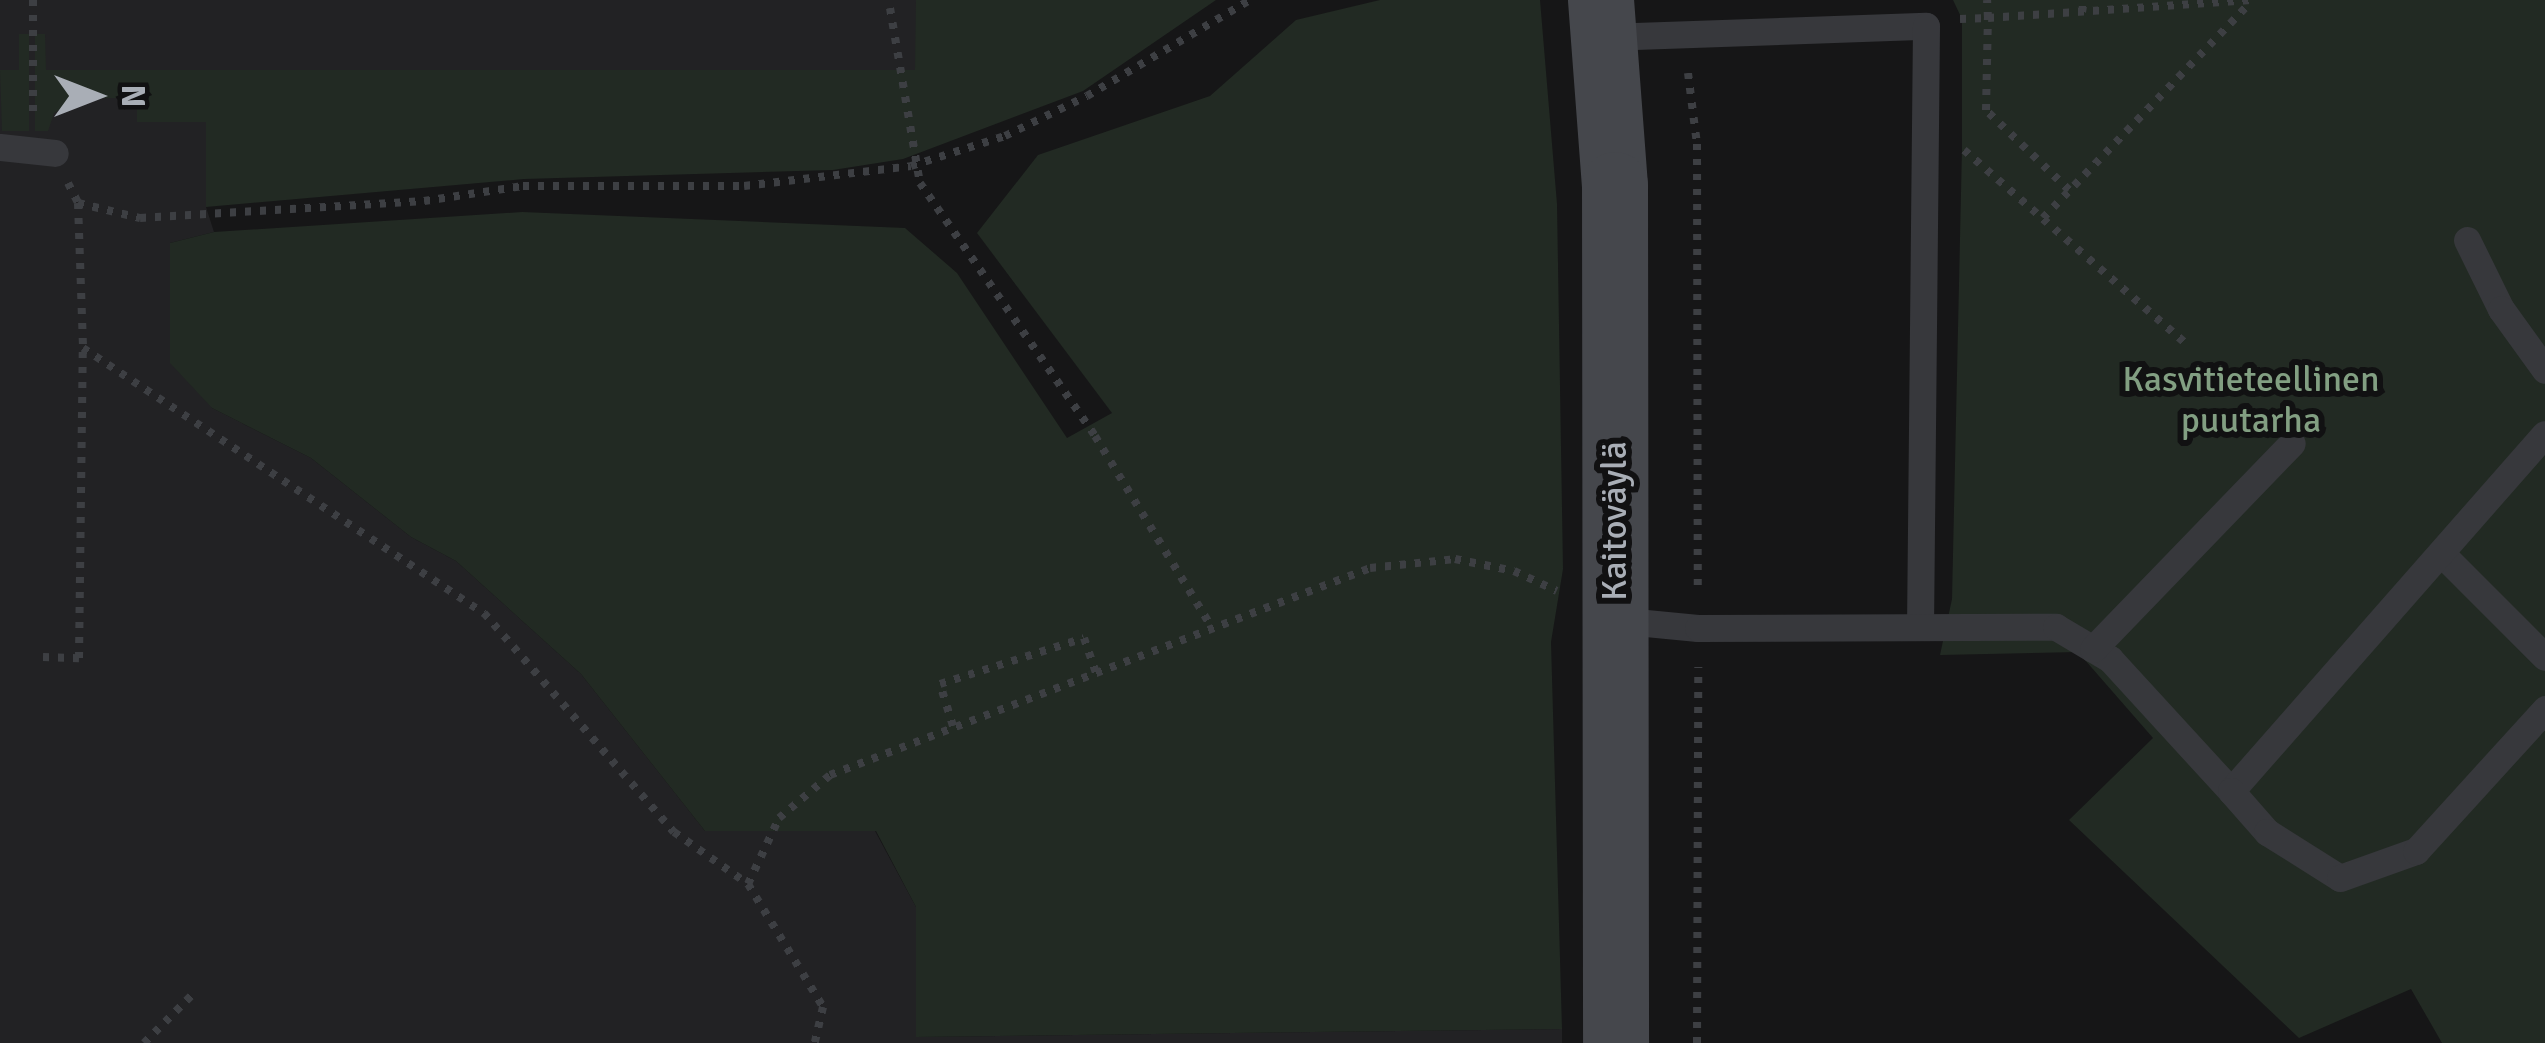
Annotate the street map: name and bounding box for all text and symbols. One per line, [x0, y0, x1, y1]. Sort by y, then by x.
north arrow [36, 36, 156, 156]
text: N [112, 85, 153, 107]
park label: Kasvitieteellinen puutarha [2122, 357, 2380, 442]
street label: Kaitoväylä [1593, 441, 1637, 601]

